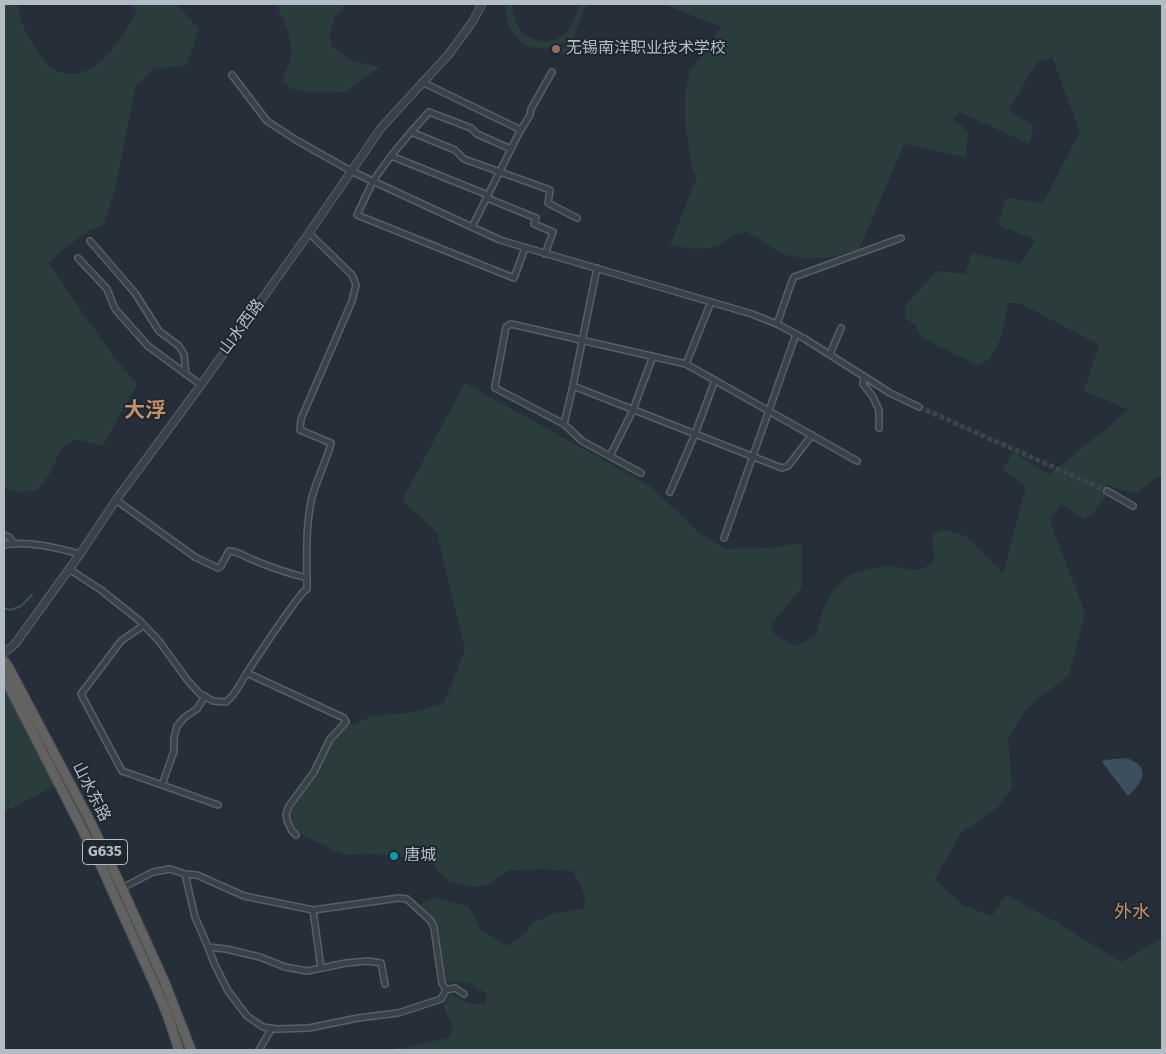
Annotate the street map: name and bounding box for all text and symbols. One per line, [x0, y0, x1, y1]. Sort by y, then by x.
place label: 无锡南洋职业技术学校 [566, 39, 726, 59]
marker: 无锡南洋职业技术学校 [550, 43, 562, 55]
street label: 山水西路 [215, 295, 269, 359]
district label: 大浮 [124, 398, 166, 424]
street label: 山水东路 [68, 759, 114, 825]
road number: G635 [82, 840, 128, 864]
place label: 唐城 [404, 846, 436, 866]
marker: 唐城 [388, 850, 400, 862]
district label: 外水 [1114, 902, 1150, 924]

